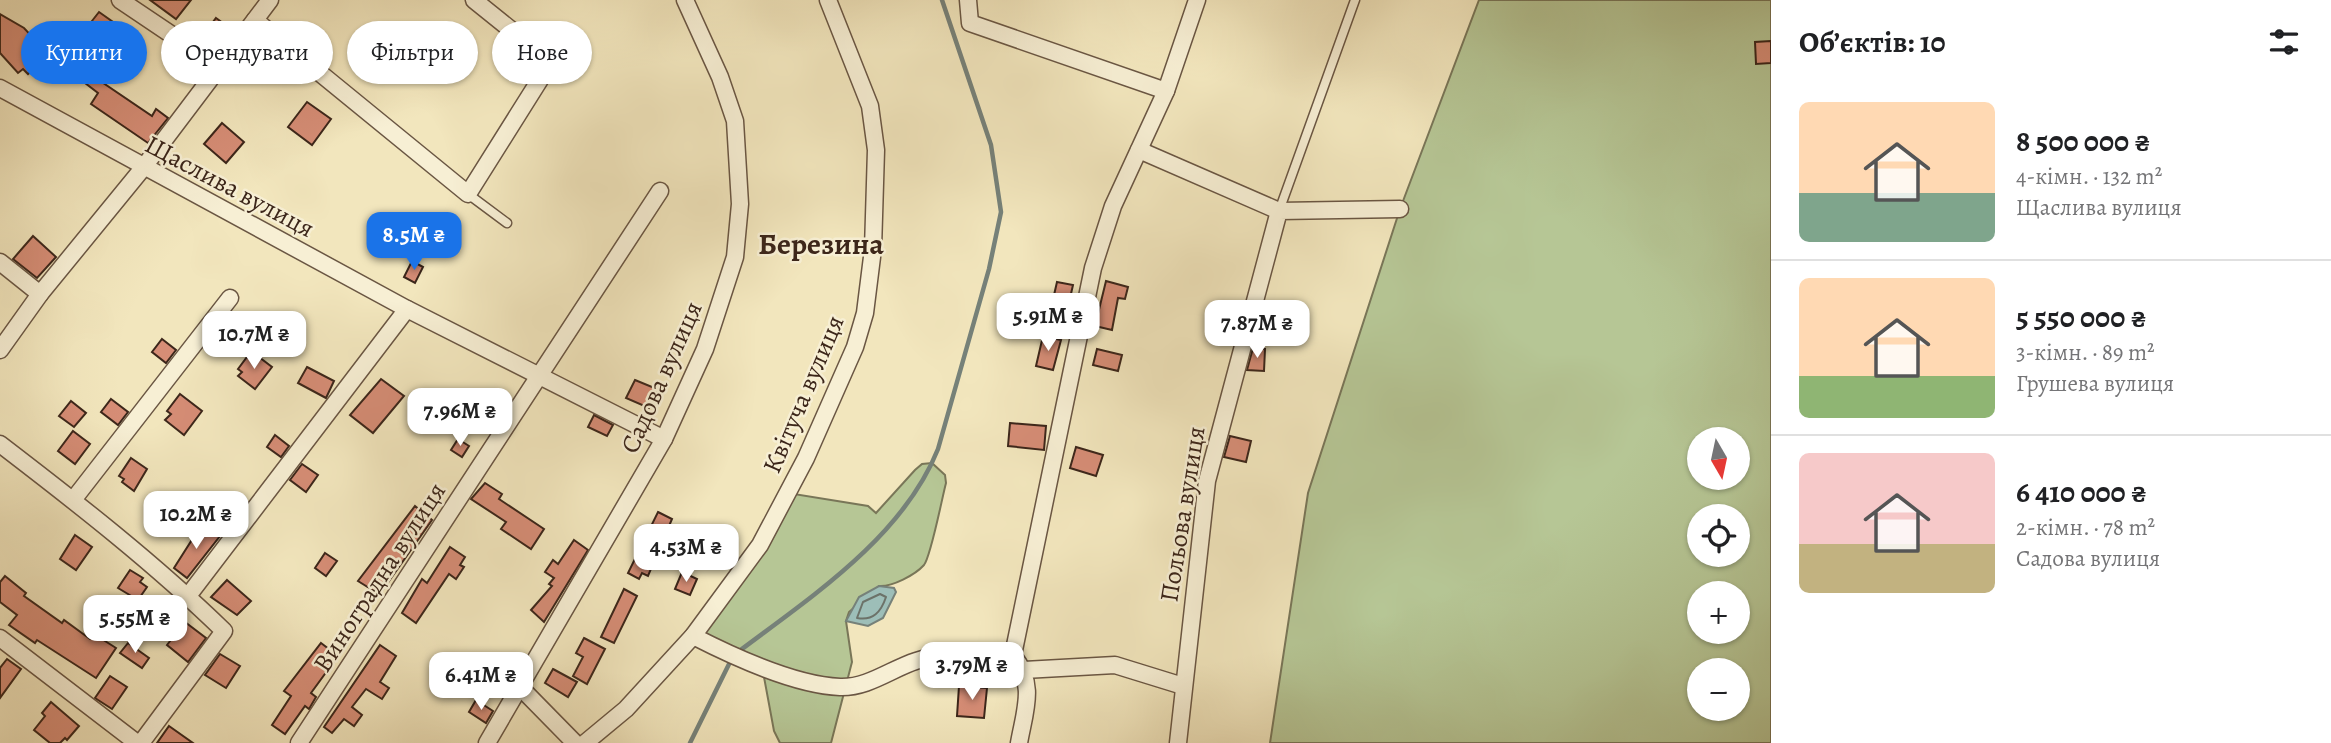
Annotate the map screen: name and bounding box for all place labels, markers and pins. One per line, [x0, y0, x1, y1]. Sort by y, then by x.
pin: 8.5M ₴ [357, 212, 471, 272]
pin: 5.91M ₴ [983, 294, 1113, 353]
pin: 7.87M ₴ [1192, 300, 1322, 360]
pin: 10.7M ₴ [189, 312, 319, 371]
pin: 7.96M ₴ [395, 388, 525, 448]
pin: 10.2M ₴ [131, 491, 261, 551]
pin: 4.53M ₴ [621, 524, 751, 584]
pin: 5.55M ₴ [70, 596, 200, 655]
pin: 3.79M ₴ [907, 642, 1037, 702]
pin: 6.41M ₴ [416, 652, 546, 712]

